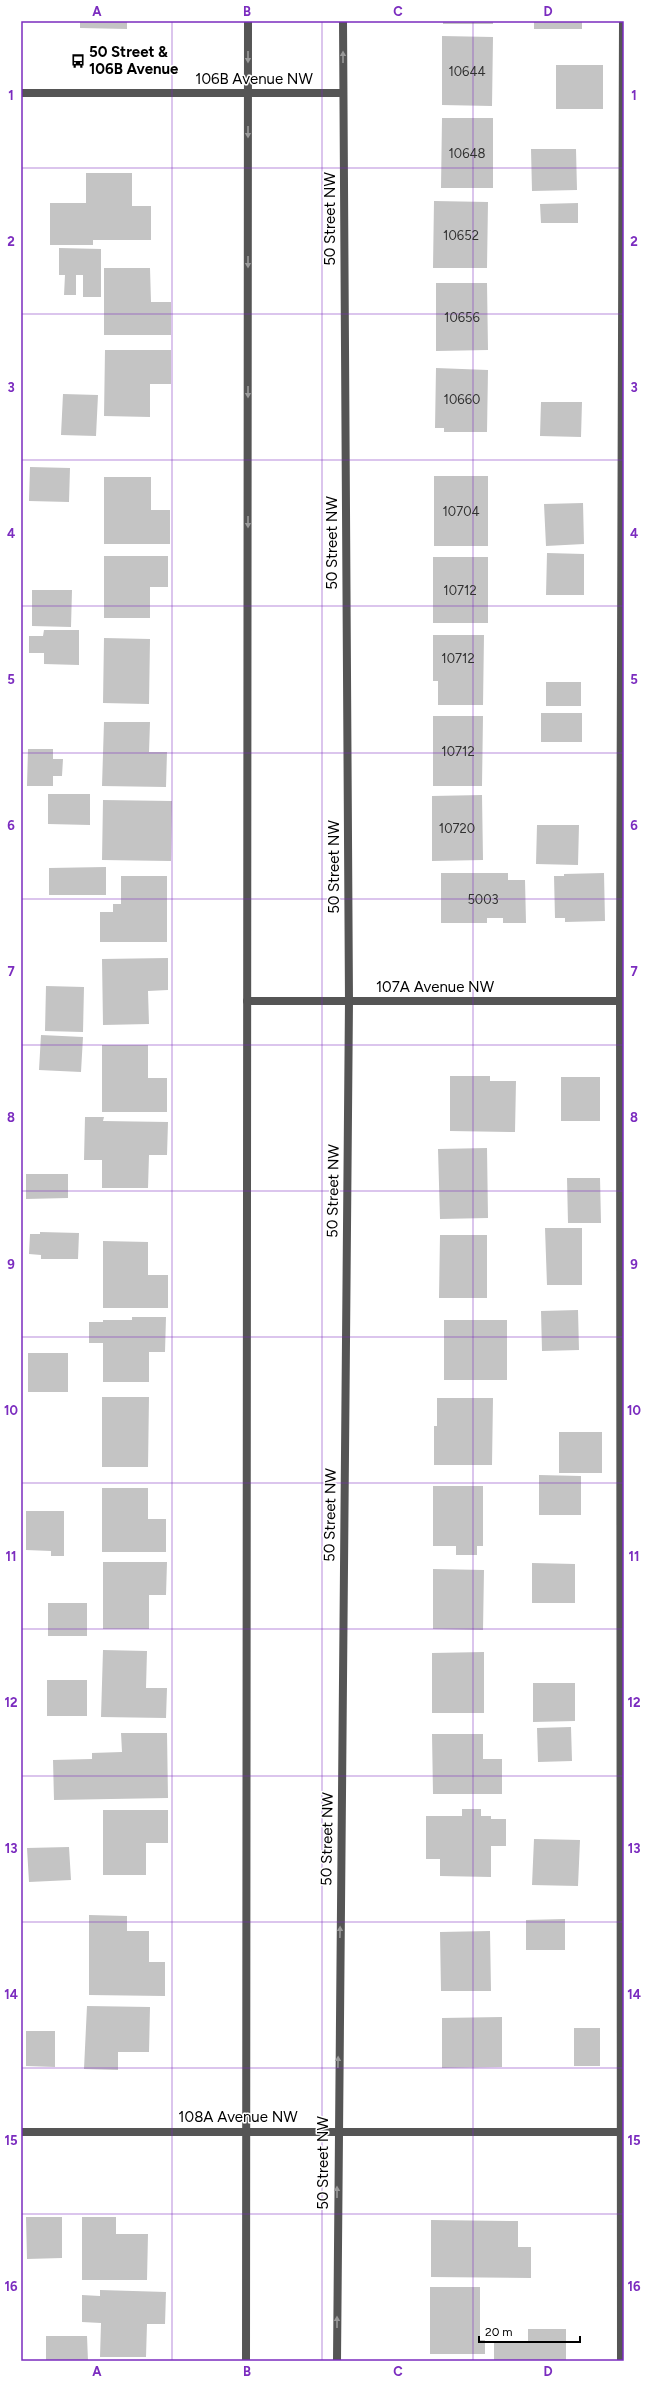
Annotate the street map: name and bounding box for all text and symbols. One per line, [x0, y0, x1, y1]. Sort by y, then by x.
text: A [92, 4, 102, 19]
text: B [243, 4, 251, 19]
text: C [393, 4, 403, 19]
text: D [543, 4, 553, 19]
place label: 50 Street & 106B Avenue [89, 43, 179, 78]
one-way arrow [340, 50, 346, 63]
one-way arrow [245, 51, 251, 64]
bus stop icon: 50 Street & 106B Avenue [70, 53, 86, 69]
house number: 10644 [448, 64, 486, 79]
street label: 106B Avenue NW [195, 70, 313, 88]
text: 1 [8, 88, 14, 103]
text: 1 [631, 88, 637, 103]
one-way arrow [245, 126, 251, 139]
house number: 10648 [448, 146, 486, 161]
street label: 50 Street NW [321, 172, 339, 266]
house number: 10652 [443, 228, 479, 243]
text: 2 [7, 234, 15, 249]
text: 2 [630, 234, 638, 249]
one-way arrow [245, 256, 251, 269]
house number: 10656 [444, 310, 480, 325]
text: 3 [7, 380, 15, 395]
text: 3 [630, 380, 638, 395]
one-way arrow [245, 386, 251, 399]
house number: 10660 [444, 392, 480, 407]
street label: 50 Street NW [323, 496, 341, 590]
house number: 10704 [442, 504, 480, 519]
one-way arrow [245, 516, 251, 529]
text: 4 [7, 526, 15, 541]
text: 4 [630, 526, 638, 541]
house number: 10712 [443, 583, 477, 598]
house number: 10712 [441, 651, 475, 666]
text: 5 [7, 672, 15, 687]
text: 5 [630, 672, 638, 687]
house number: 10712 [441, 744, 475, 759]
text: 6 [7, 818, 15, 833]
text: 6 [630, 818, 638, 833]
street label: 50 Street NW [325, 820, 343, 914]
house number: 10720 [439, 821, 475, 836]
house number: 5003 [467, 892, 499, 907]
text: 7 [7, 964, 15, 979]
text: 7 [630, 964, 638, 979]
street label: 107A Avenue NW [376, 978, 495, 996]
text: 8 [7, 1110, 15, 1125]
text: 8 [630, 1110, 638, 1125]
street label: 50 Street NW [323, 1143, 343, 1238]
text: 9 [7, 1257, 15, 1272]
text: 9 [630, 1257, 638, 1272]
text: 10 [4, 1403, 18, 1418]
text: 10 [627, 1403, 641, 1418]
street label: 50 Street NW [320, 1467, 340, 1562]
text: 11 [6, 1549, 16, 1564]
text: 11 [629, 1549, 639, 1564]
text: 12 [4, 1695, 18, 1710]
text: 12 [627, 1695, 641, 1710]
street label: 50 Street NW [317, 1791, 337, 1886]
text: 13 [5, 1841, 17, 1856]
text: 13 [628, 1841, 640, 1856]
one-way arrow [336, 1926, 343, 1938]
text: 14 [4, 1987, 18, 2002]
text: 14 [627, 1987, 641, 2002]
one-way arrow [335, 2055, 341, 2068]
street label: 108A Avenue NW [178, 2108, 298, 2126]
street label: 50 Street NW [314, 2116, 332, 2210]
text: 15 [4, 2133, 18, 2148]
text: 15 [627, 2133, 641, 2148]
one-way arrow [334, 2185, 340, 2198]
text: 16 [4, 2279, 18, 2294]
text: 16 [627, 2279, 641, 2294]
one-way arrow [334, 2315, 340, 2328]
scale bar [479, 2318, 580, 2344]
text: 20 m [485, 2325, 513, 2339]
text: A [92, 2364, 102, 2379]
text: B [243, 2364, 251, 2379]
text: C [393, 2364, 403, 2379]
text: D [543, 2364, 553, 2379]

